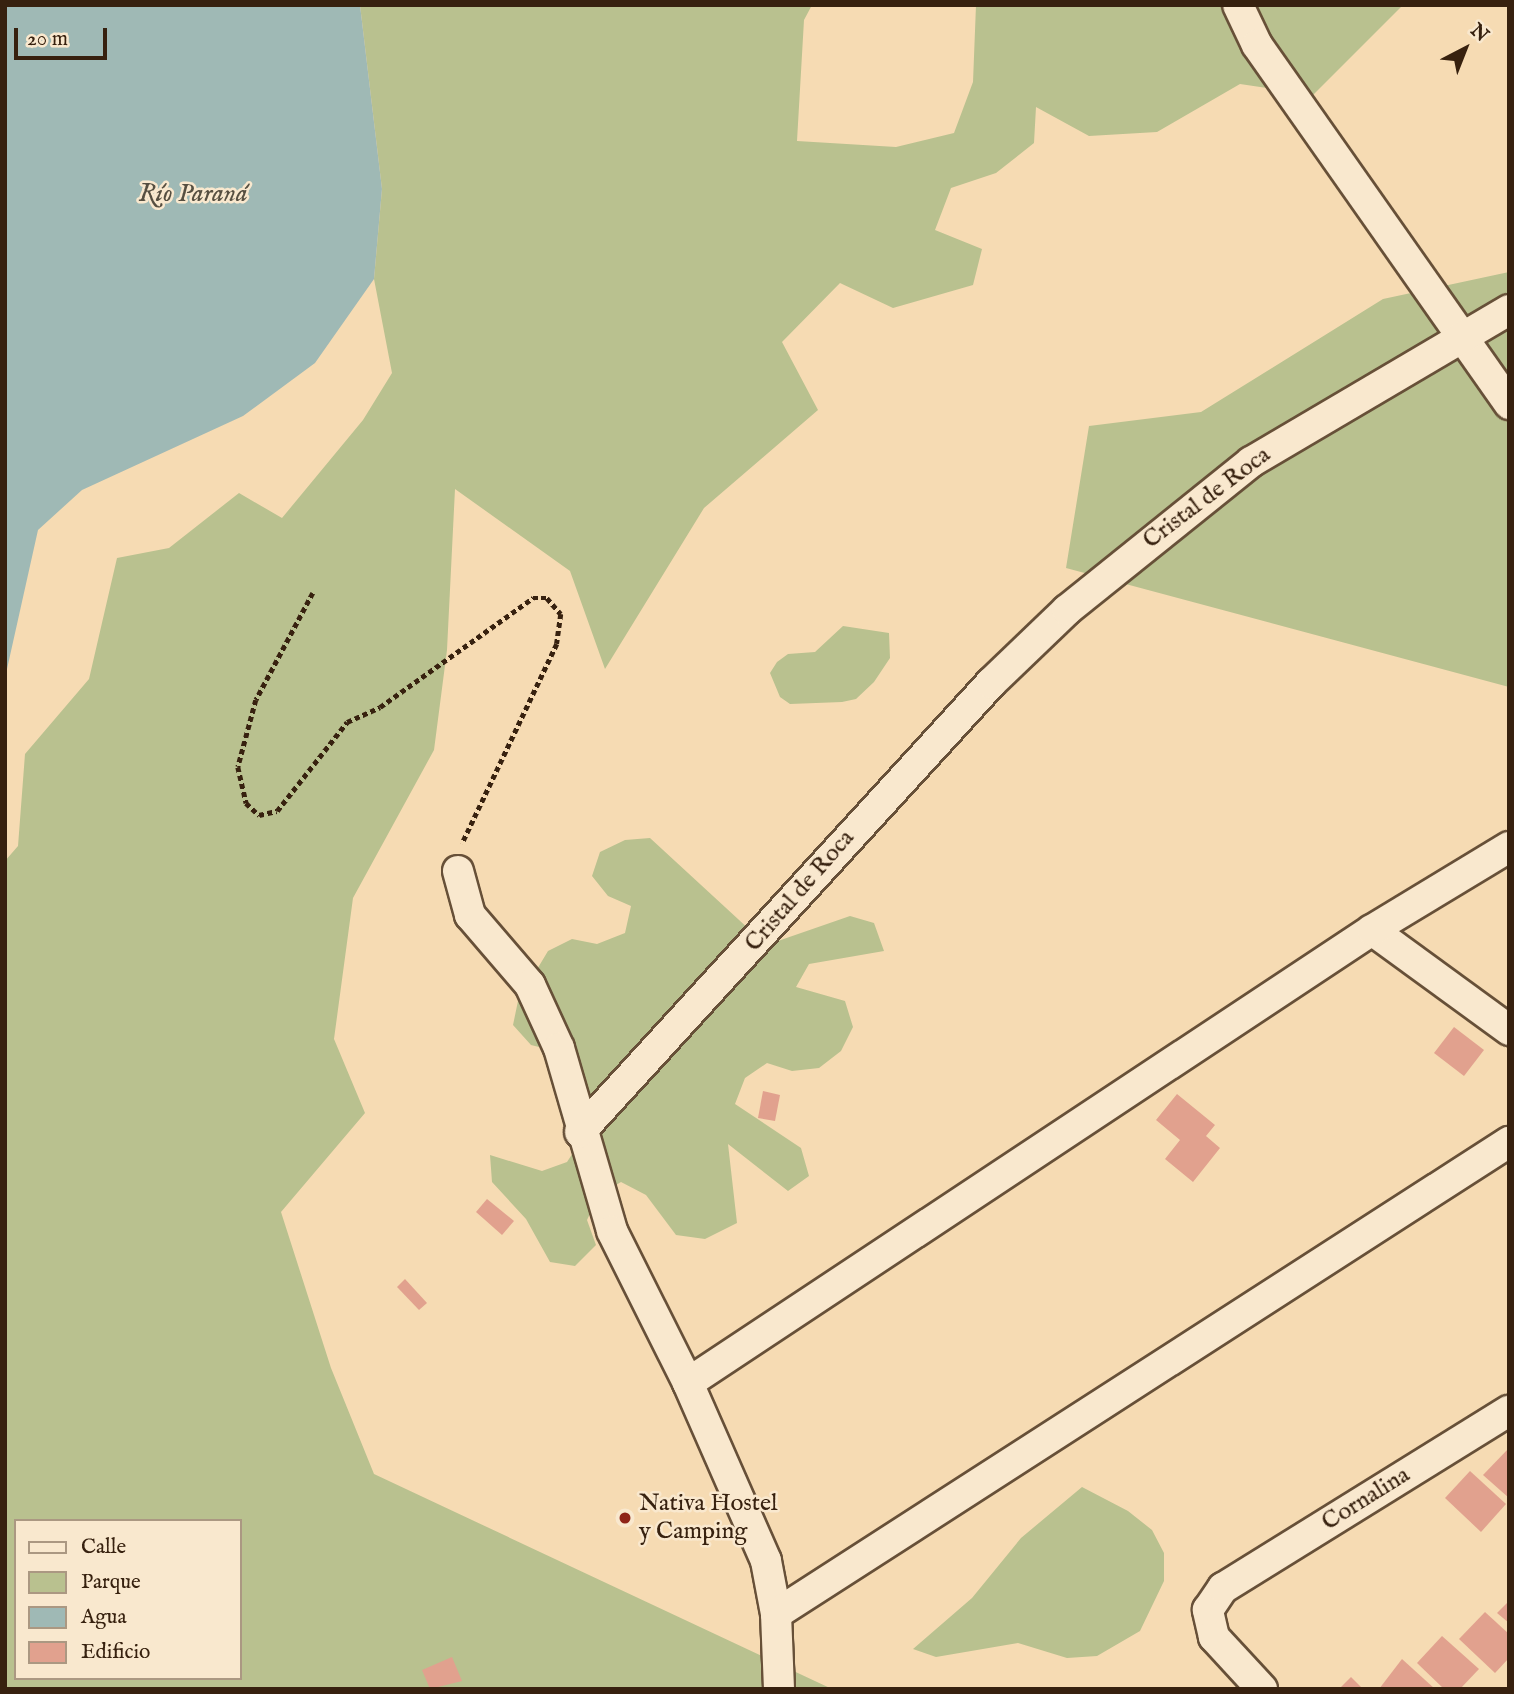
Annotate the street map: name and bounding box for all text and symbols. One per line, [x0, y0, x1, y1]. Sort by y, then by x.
scale bar [18, 14, 110, 58]
north arrow [1430, 14, 1500, 84]
text: N [1465, 19, 1493, 48]
text: 20 m [27, 26, 68, 53]
water label: Río Paraná [139, 178, 247, 210]
street label: Cristal de Roca [1138, 441, 1276, 555]
street label: Cristal de Roca [739, 824, 861, 958]
street label: Cornalina [1317, 1461, 1415, 1537]
place label: Nativa Hostel y Camping [639, 1490, 778, 1546]
marker: Nativa Hostel y Camping [617, 1510, 633, 1526]
legend [14, 1519, 242, 1680]
text: Calle [81, 1534, 126, 1561]
text: Parque [81, 1569, 141, 1596]
text: Agua [81, 1604, 127, 1631]
text: Edificio [81, 1639, 150, 1666]

